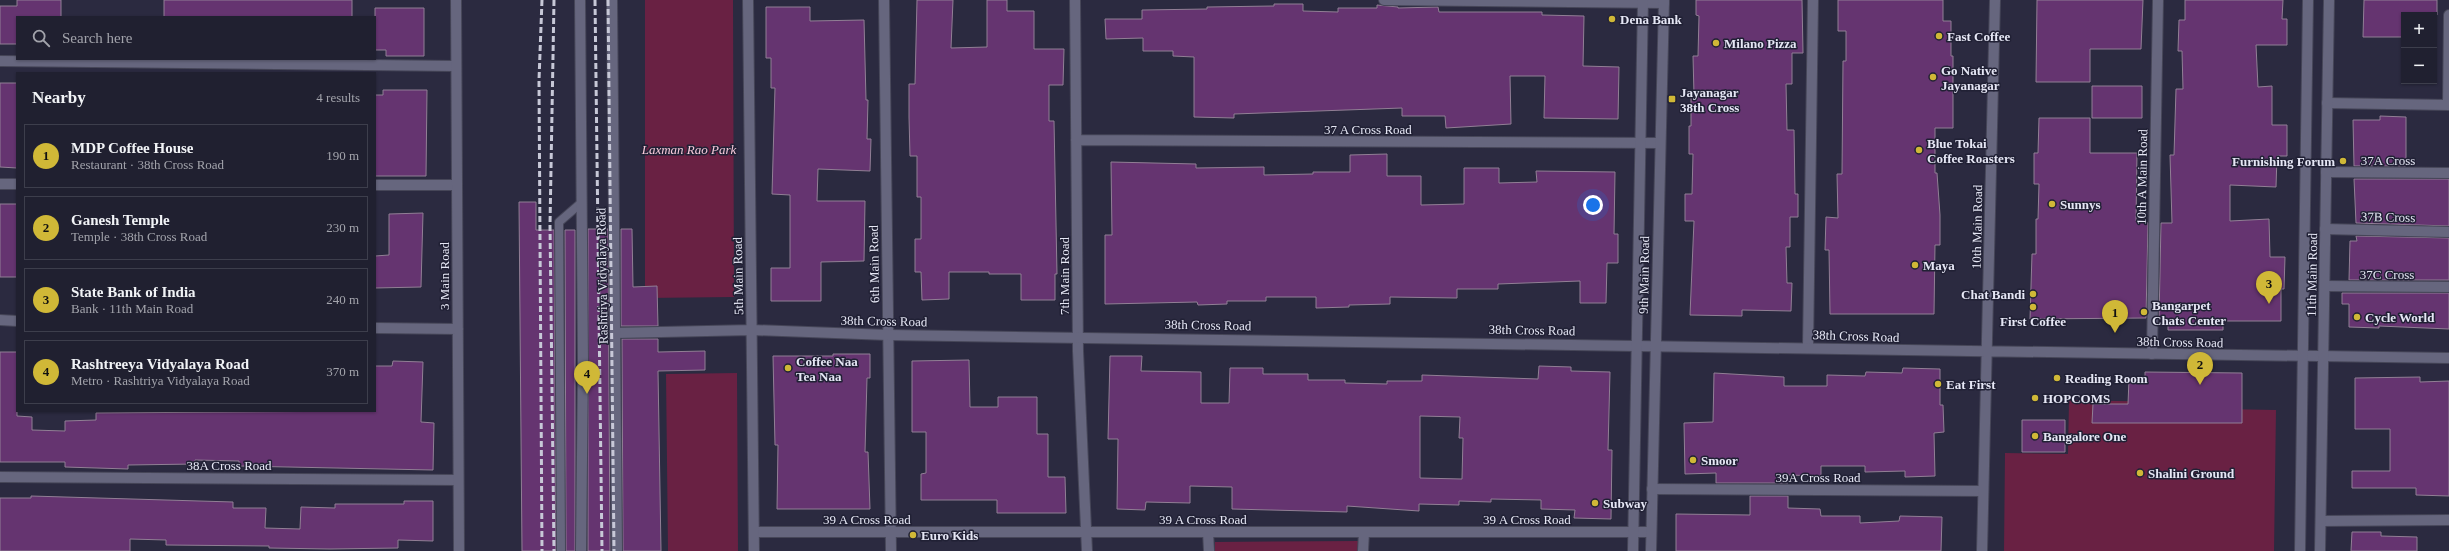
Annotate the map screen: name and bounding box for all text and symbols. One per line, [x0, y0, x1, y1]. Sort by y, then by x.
place label: Dena Bank [1620, 12, 1683, 27]
map controls [2401, 12, 2437, 84]
button: + [2401, 12, 2437, 48]
marker: Dena Bank [1607, 14, 1617, 24]
search box [16, 16, 376, 60]
icon: search [30, 27, 52, 49]
place label: Fast Coffee [1947, 29, 2010, 44]
text: Search here [62, 30, 132, 46]
marker: Fast Coffee [1934, 31, 1944, 41]
place label: Milano Pizza [1724, 36, 1797, 51]
marker: Milano Pizza [1711, 38, 1721, 48]
button: − [2401, 48, 2437, 84]
place label: Go Native Jayanagar [1941, 63, 2000, 93]
marker: Go Native Jayanagar [1928, 72, 1938, 82]
place label: Jayanagar 38th Cross [1680, 85, 1739, 115]
text: Nearby [32, 88, 86, 107]
text: 4 results [316, 90, 360, 105]
marker: Jayanagar 38th Cross [1667, 94, 1677, 104]
street label: 37 A Cross Road [1324, 122, 1412, 137]
street label: 10th A Main Road [2134, 129, 2150, 225]
place label: Blue Tokai Coffee Roasters [1927, 136, 2015, 166]
text: MDP Coffee House [71, 140, 193, 156]
park label: Laxman Rao Park [641, 142, 737, 157]
marker: Blue Tokai Coffee Roasters [1914, 145, 1924, 155]
text: 1 [43, 148, 49, 163]
text: 190 m [326, 148, 359, 163]
street label: 37A Cross [2361, 153, 2415, 168]
place label: Furnishing Forum [2232, 154, 2335, 169]
marker: Furnishing Forum [2338, 156, 2348, 166]
text: Restaurant · 38th Cross Road [71, 157, 224, 172]
street label: 10th Main Road [1969, 184, 1985, 269]
your location [1583, 195, 1603, 215]
place label: Sunnys [2060, 197, 2100, 212]
marker: Sunnys [2047, 199, 2057, 209]
street label: Rashtriya Vidyalaya Road [593, 207, 611, 344]
street label: 37B Cross [2361, 209, 2415, 225]
text: Ganesh Temple [71, 212, 170, 228]
text: 2 [43, 220, 49, 235]
text: 230 m [326, 220, 359, 235]
street label: 6th Main Road [866, 224, 882, 303]
text: Temple · 38th Cross Road [71, 229, 207, 244]
street label: 11th Main Road [2304, 232, 2320, 317]
street label: 9th Main Road [1636, 235, 1652, 314]
street label: 5th Main Road [730, 236, 746, 315]
street label: 7th Main Road [1057, 237, 1072, 315]
street label: 3 Main Road [437, 242, 452, 310]
place label: Maya [1923, 258, 1955, 273]
marker: Maya [1910, 260, 1920, 270]
street label: 37C Cross [2360, 267, 2414, 282]
pin: 3 [2256, 271, 2282, 304]
text: State Bank of India [71, 284, 196, 300]
place label: Chat Bandi [1961, 287, 2025, 302]
marker: Chat Bandi [2028, 289, 2038, 299]
text: 3 [43, 292, 49, 307]
text: 240 m [326, 292, 359, 307]
place label: Bangarpet Chats Center [2152, 298, 2226, 328]
pin: 1 [2102, 300, 2128, 333]
text: Bank · 11th Main Road [71, 301, 193, 316]
marker: First Coffee [2028, 302, 2038, 312]
marker: Bangarpet Chats Center [2139, 307, 2149, 317]
place label: Cycle World [2365, 310, 2435, 325]
marker: Cycle World [2352, 312, 2362, 322]
street label: 38th Cross Road [841, 313, 928, 329]
place label: First Coffee [2000, 314, 2066, 329]
street label: 38th Cross Road [1165, 317, 1252, 333]
street label: 38th Cross Road [1489, 322, 1576, 338]
street label: 38th Cross Road [1812, 327, 1900, 345]
street label: 38th Cross Road [2137, 334, 2224, 350]
pin: 2 [2187, 352, 2213, 385]
place label: Coffee Naa Tea Naa [796, 354, 858, 384]
text: Rashtreeya Vidyalaya Road [71, 356, 249, 372]
pin: 4 [574, 361, 600, 394]
marker: Coffee Naa Tea Naa [783, 363, 793, 373]
text: 4 [43, 364, 49, 379]
text: 370 m [326, 364, 359, 379]
place label: Reading Room [2065, 371, 2148, 386]
text: Metro · Rashtriya Vidyalaya Road [71, 373, 250, 388]
marker: Reading Room [2052, 373, 2062, 383]
place label: Eat First [1946, 377, 1996, 392]
marker: Eat First [1933, 379, 1943, 389]
place label: HOPCOMS [2043, 391, 2110, 406]
marker: HOPCOMS [2030, 393, 2040, 403]
place label: Bangalore One [2043, 429, 2126, 444]
marker: Bangalore One [2030, 431, 2040, 441]
place label: Smoor [1701, 453, 1738, 468]
marker: Smoor [1688, 455, 1698, 465]
street label: 38A Cross Road [186, 458, 272, 473]
place label: Shalini Ground [2148, 466, 2235, 481]
marker: Shalini Ground [2135, 468, 2145, 478]
street label: 39A Cross Road [1775, 470, 1861, 485]
place label: Subway [1603, 496, 1648, 511]
marker: Subway [1590, 498, 1600, 508]
street label: 39 A Cross Road [823, 512, 911, 527]
street label: 39 A Cross Road [1159, 512, 1247, 527]
street label: 39 A Cross Road [1483, 512, 1571, 527]
place label: Euro Kids [921, 528, 978, 543]
marker: Euro Kids [908, 530, 918, 540]

